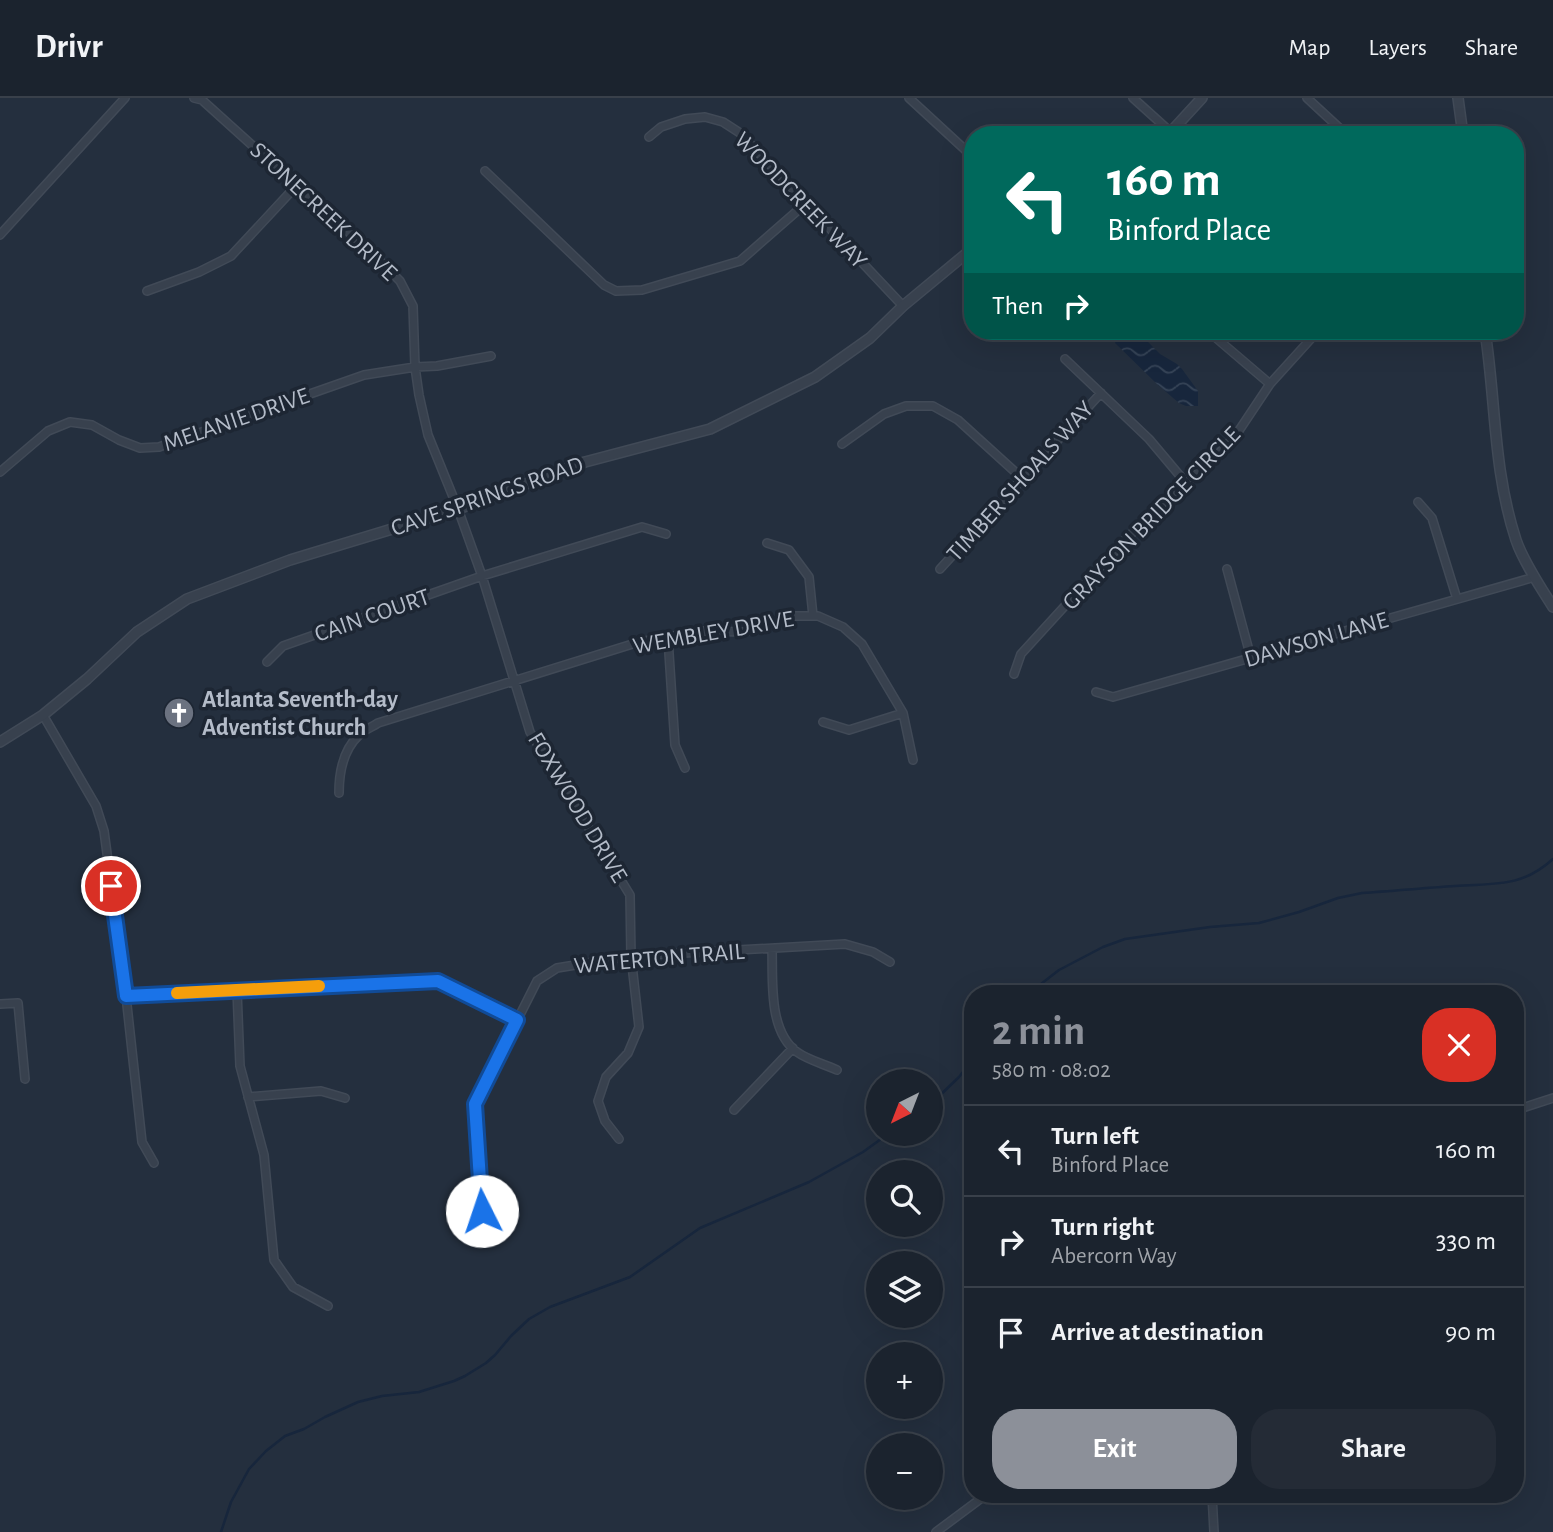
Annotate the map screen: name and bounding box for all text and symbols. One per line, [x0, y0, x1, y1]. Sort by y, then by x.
text: Drivr [35, 31, 103, 64]
text: Map [1288, 36, 1330, 60]
text: Layers [1368, 36, 1427, 60]
text: Share [1465, 36, 1518, 60]
street label: WOODCREEK WAY [729, 128, 871, 274]
street label: STONECREEK DRIVE [245, 138, 401, 286]
icon: left [992, 154, 1083, 245]
text: 160 m [1107, 156, 1221, 205]
text: Binford Place [1107, 214, 1271, 246]
icon: right [1057, 287, 1095, 325]
text: Then [992, 293, 1043, 319]
street label: MELANIE DRIVE [160, 384, 313, 456]
street label: TIMBER SHOALS WAY [943, 397, 1099, 566]
street label: GRAYSON BRIDGE CIRCLE [1058, 422, 1245, 615]
street label: CAVE SPRINGS ROAD [388, 453, 586, 541]
street label: CAIN COURT [312, 585, 433, 647]
street label: WEMBLEY DRIVE [631, 607, 796, 659]
street label: DAWSON LANE [1242, 608, 1391, 672]
place label: Atlanta Seventh-day Adventist Church [202, 688, 398, 740]
church icon: Atlanta Seventh-day Adventist Church [162, 696, 196, 730]
street label: FOXWOOD DRIVE [523, 728, 632, 887]
pin [81, 856, 141, 916]
icon: arrive [92, 867, 130, 905]
street label: WATERTON TRAIL [573, 940, 745, 978]
button: close [1422, 1008, 1496, 1082]
text: 2 min [992, 1010, 1085, 1052]
text: 580 m · 08:02 [992, 1059, 1111, 1082]
north arrow [866, 1069, 943, 1146]
map controls [866, 1069, 943, 1510]
text: Turn left [1051, 1123, 1139, 1149]
icon: left [992, 1132, 1030, 1170]
text: 160 m [1436, 1137, 1496, 1163]
text: Binford Place [1051, 1154, 1169, 1177]
button: search [866, 1160, 943, 1237]
position arrow [445, 1174, 519, 1248]
text: Turn right [1051, 1214, 1154, 1240]
icon: right [992, 1223, 1030, 1261]
text: 330 m [1436, 1228, 1496, 1254]
text: Abercorn Way [1051, 1245, 1177, 1268]
button: layers [866, 1251, 943, 1328]
icon: arrive [992, 1314, 1030, 1352]
text: Arrive at destination [1051, 1319, 1264, 1345]
text: 90 m [1445, 1319, 1496, 1345]
button: + [866, 1342, 943, 1419]
button: Exit [992, 1409, 1237, 1489]
button: Share [1251, 1409, 1496, 1489]
button: − [866, 1433, 943, 1510]

